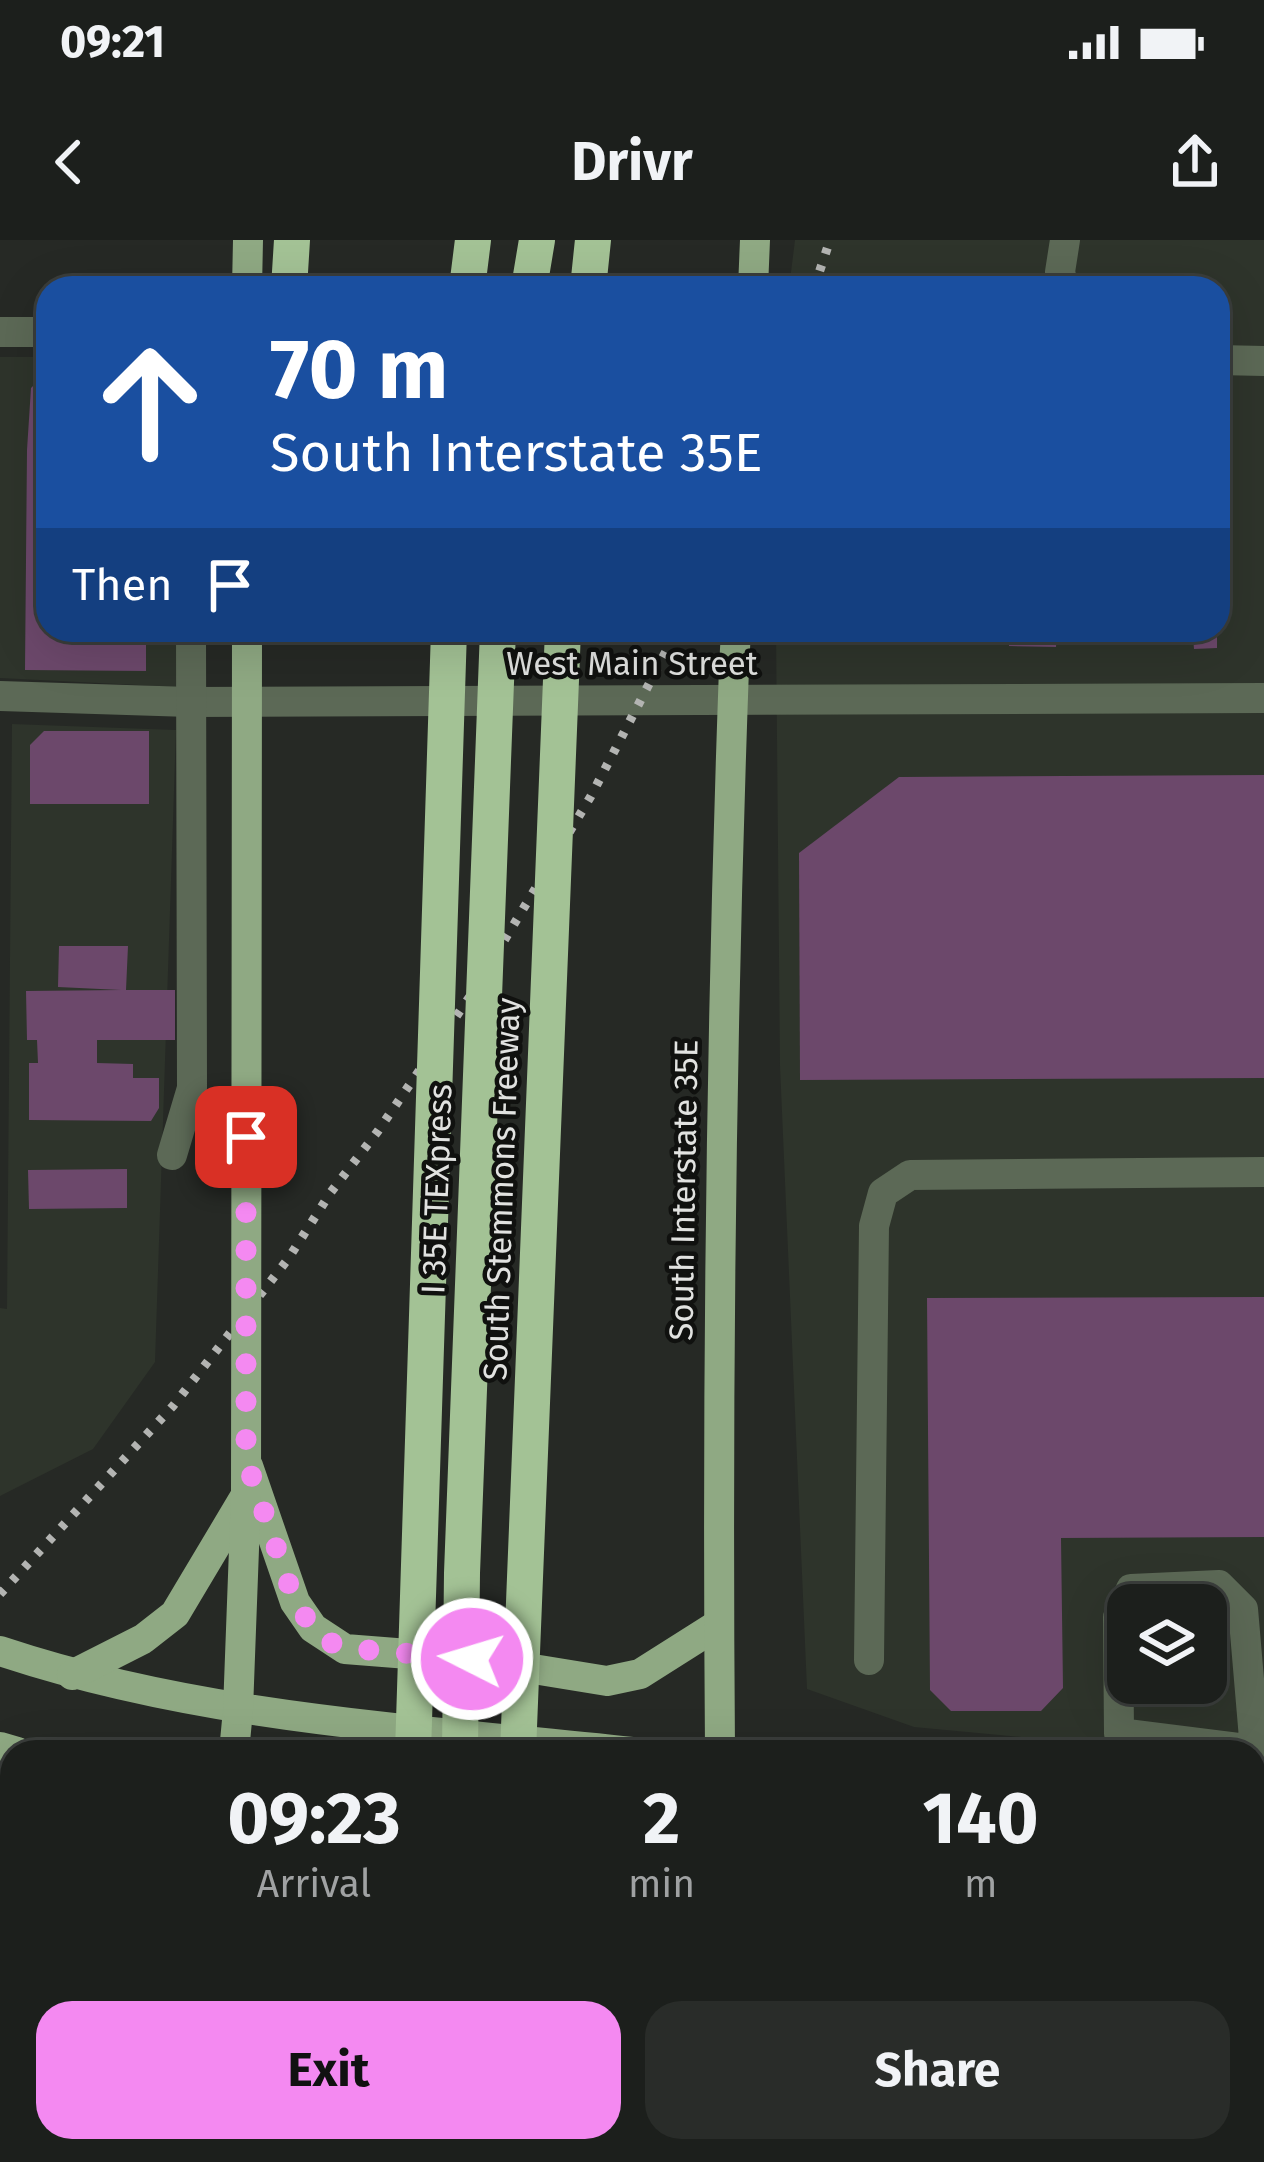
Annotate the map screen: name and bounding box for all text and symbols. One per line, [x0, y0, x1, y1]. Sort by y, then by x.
text: 09:21 [60, 15, 165, 69]
icon: back [36, 129, 102, 195]
icon: share [1162, 129, 1228, 195]
text: Drivr [571, 130, 693, 194]
text: 70 m [270, 319, 448, 420]
icon: ahead [72, 324, 228, 480]
text: South Interstate 35E [270, 421, 763, 485]
icon: arrive [197, 552, 263, 618]
text: Then [72, 558, 173, 612]
street label: West Main Street [506, 644, 758, 684]
street label: South Stemmons Freeway [475, 997, 529, 1381]
street label: South Interstate 35E [661, 1039, 707, 1341]
street label: I 35E TEXpress [413, 1083, 461, 1295]
pin [195, 1086, 297, 1188]
icon: arrive [213, 1104, 279, 1170]
map controls [1107, 1584, 1227, 1704]
button: layers [1107, 1584, 1227, 1704]
position arrow [409, 1596, 535, 1722]
text: 09:23 [227, 1776, 401, 1862]
text: 2 [643, 1776, 680, 1862]
text: 140 [922, 1776, 1039, 1862]
text: Arrival [257, 1861, 371, 1907]
text: min [628, 1861, 695, 1907]
text: m [964, 1861, 997, 1907]
button: Exit [36, 2001, 621, 2139]
button: Share [645, 2001, 1230, 2139]

